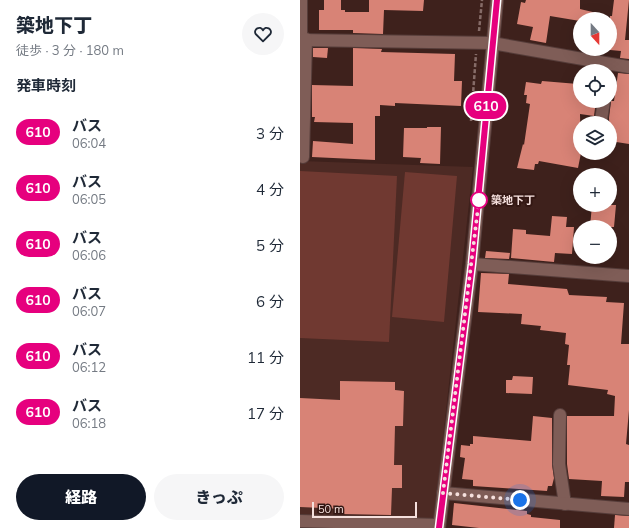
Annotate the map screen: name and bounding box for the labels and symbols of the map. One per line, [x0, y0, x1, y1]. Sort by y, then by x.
north arrow [573, 12, 617, 56]
line badge: 610 [463, 93, 509, 119]
marker: 築地下丁 [470, 191, 488, 209]
place label: 築地下丁 [491, 193, 535, 207]
your location [510, 490, 530, 510]
scale bar [312, 500, 417, 519]

